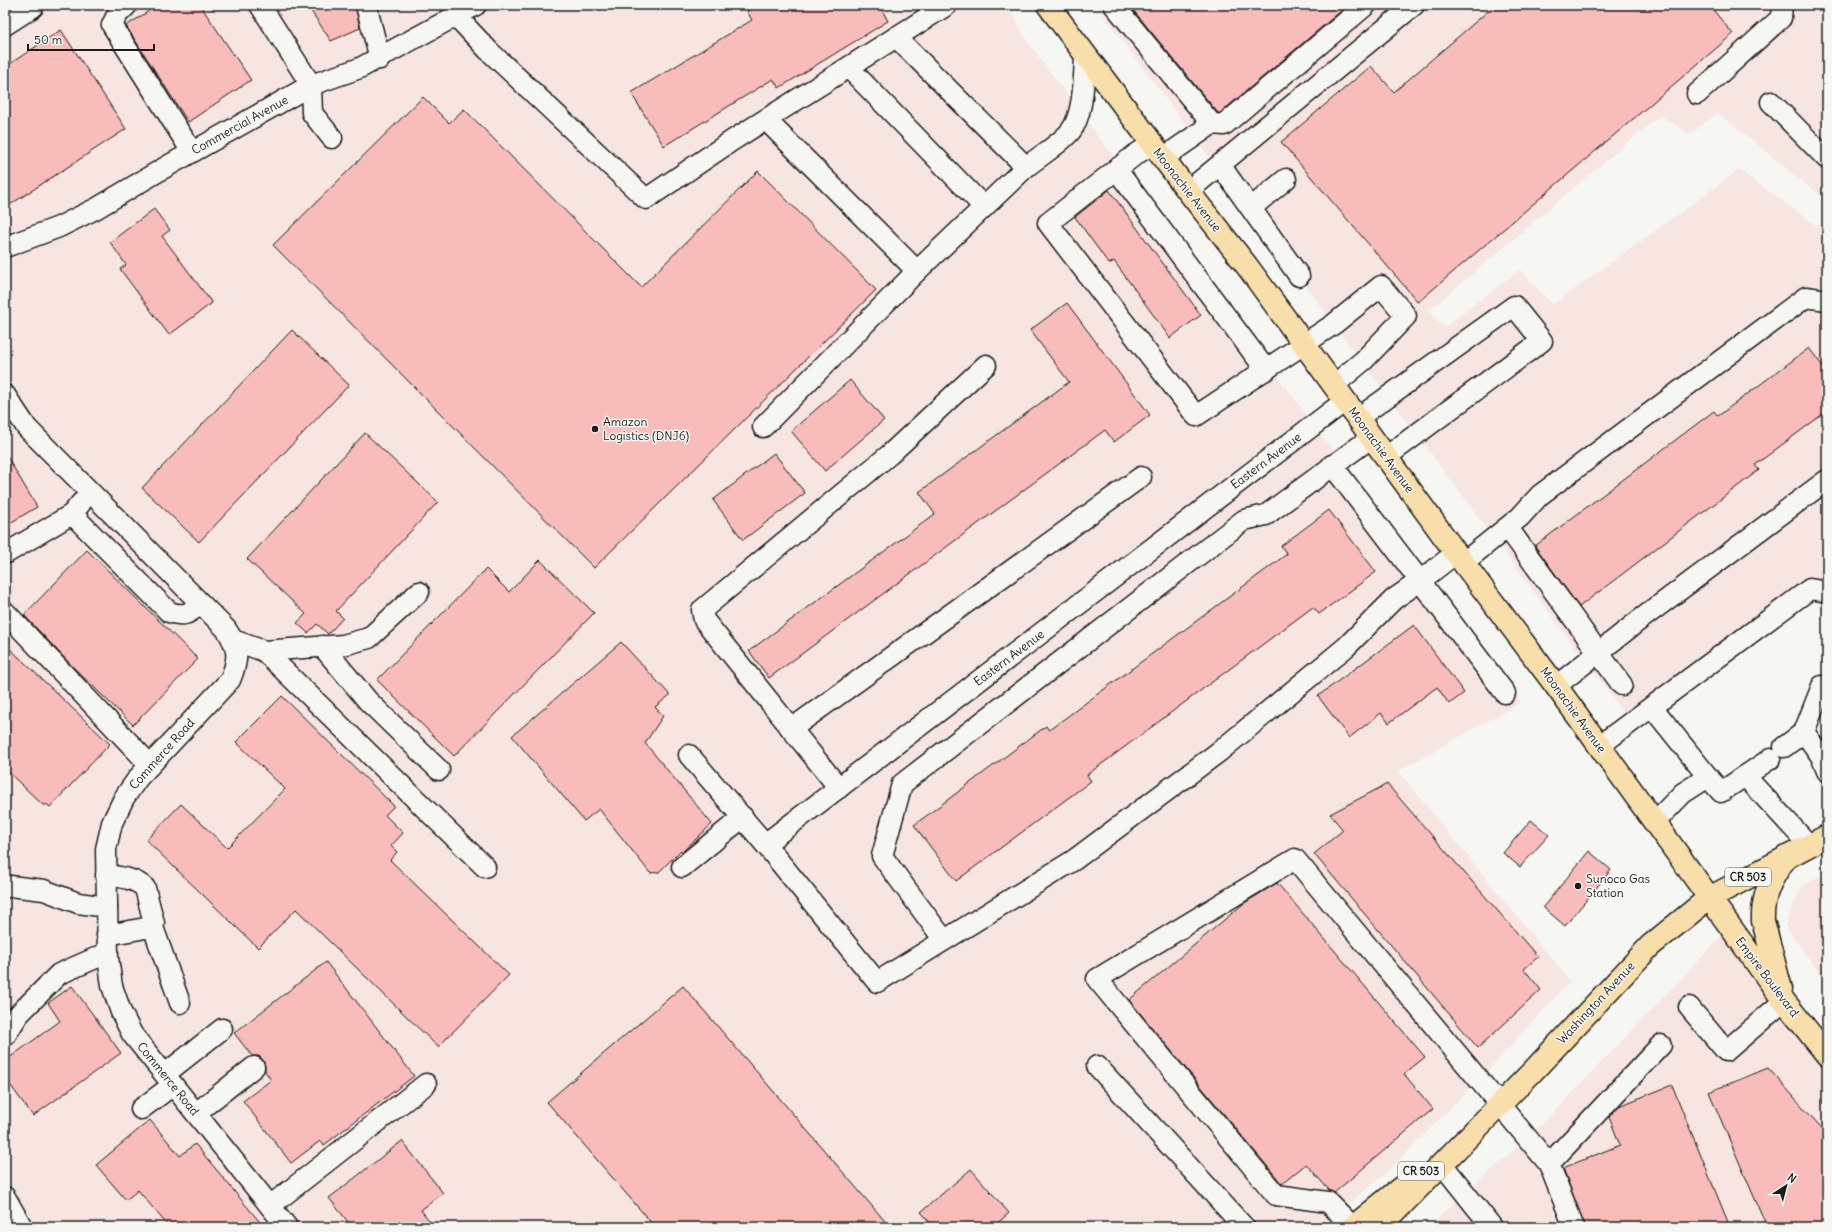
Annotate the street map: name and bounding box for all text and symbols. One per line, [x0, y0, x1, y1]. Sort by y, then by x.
scale bar [28, 26, 154, 52]
text: 50 m [34, 32, 63, 47]
street label: Commercial Avenue [189, 92, 291, 157]
street label: Moonachie Avenue [1150, 145, 1225, 235]
street label: Moonachie Avenue [1345, 404, 1417, 495]
place label: Amazon Logistics (DNJ6) [603, 414, 690, 443]
marker: Amazon Logistics (DNJ6) [590, 424, 600, 434]
street label: Eastern Avenue [1227, 429, 1304, 492]
street label: Eastern Avenue [970, 626, 1047, 689]
street label: Moonachie Avenue [1537, 664, 1609, 755]
street label: Commerce Road [126, 715, 197, 792]
road number: CR 503 [1725, 868, 1771, 886]
place label: Sunoco Gas Station [1586, 871, 1650, 900]
marker: Sunoco Gas Station [1573, 881, 1583, 891]
street label: Empire Boulevard [1732, 934, 1802, 1020]
street label: Washington Avenue [1554, 958, 1638, 1047]
street label: Commerce Road [134, 1039, 203, 1118]
road number: CR 503 [1398, 1162, 1444, 1180]
north arrow [1766, 1166, 1806, 1206]
text: N [1785, 1170, 1799, 1186]

